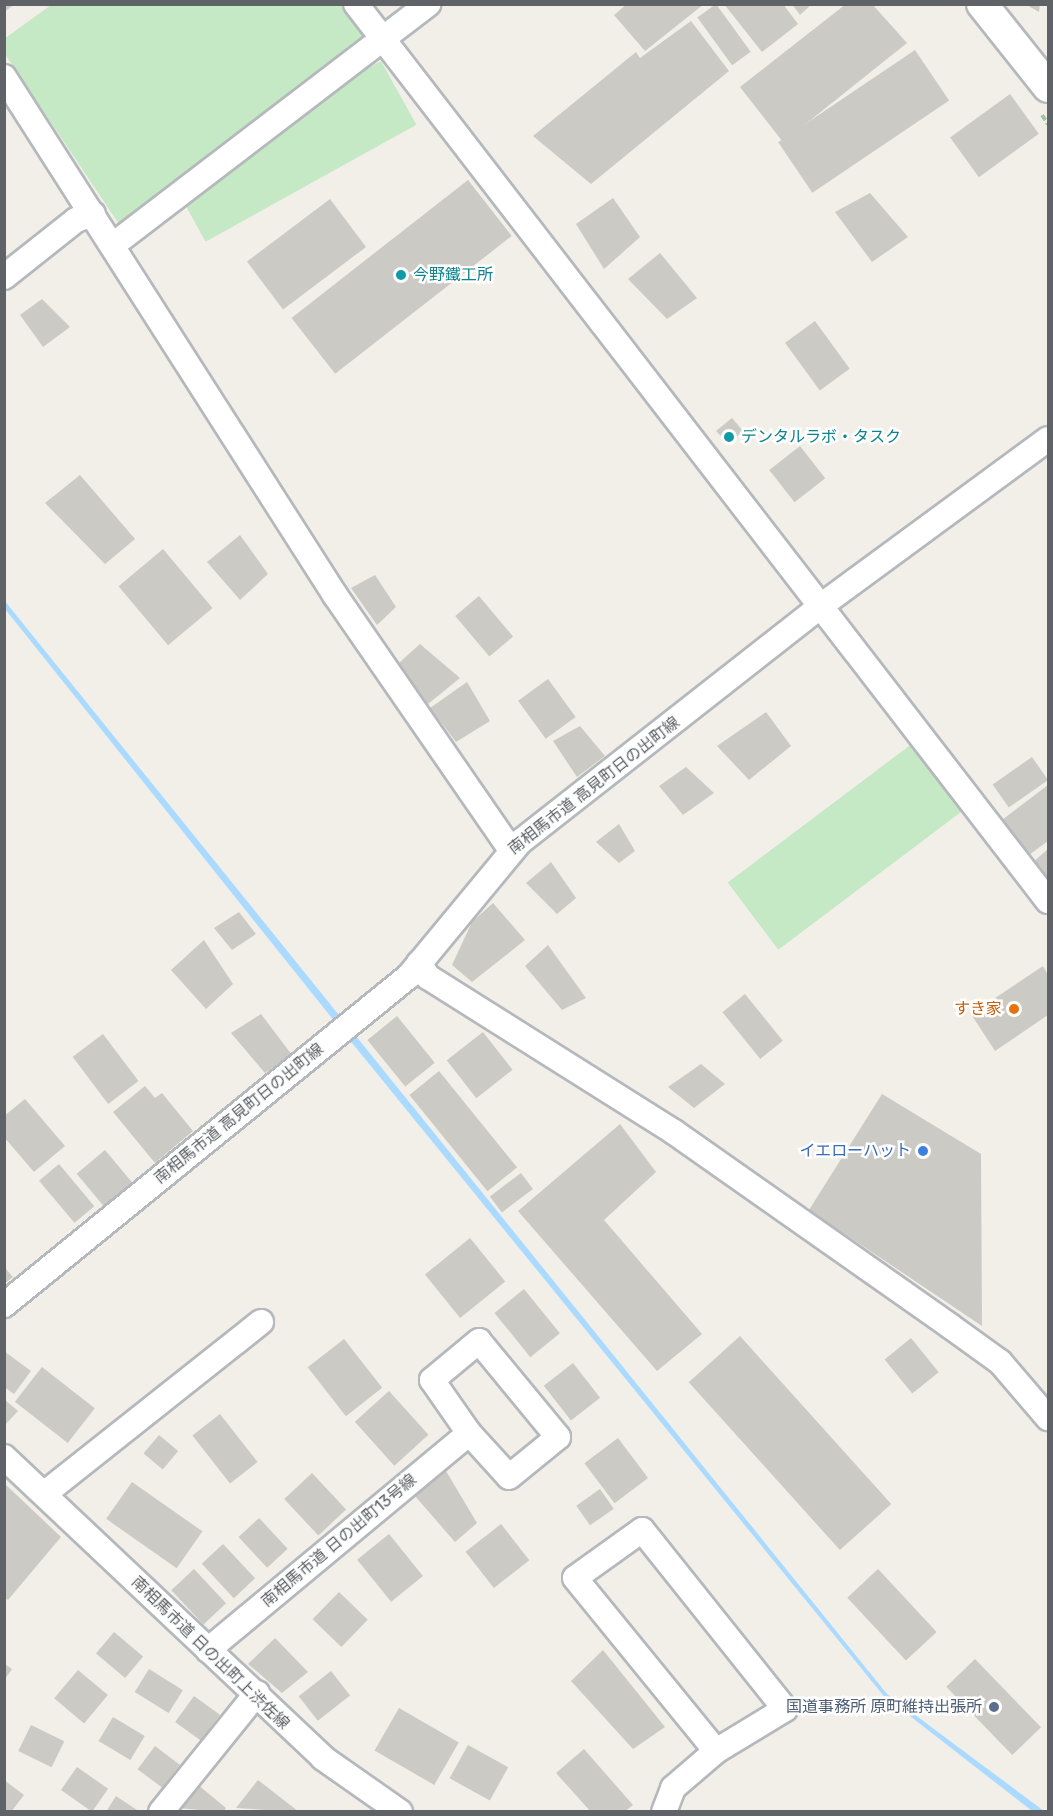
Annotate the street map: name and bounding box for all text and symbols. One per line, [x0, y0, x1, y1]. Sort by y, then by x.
place label: 今野鐵工所 [413, 265, 493, 285]
marker: 今野鐵工所 [394, 268, 408, 282]
place label: デンタルラボ・タスク [741, 427, 901, 447]
marker: デンタルラボ・タスク [722, 430, 736, 444]
street label: 南相馬市道 高見町日の出町線 [505, 713, 683, 859]
place label: すき家 [954, 999, 1002, 1019]
marker: すき家 [1007, 1002, 1021, 1016]
street label: 南相馬市道 高見町日の出町線 [151, 1040, 327, 1188]
place label: イエローハット [799, 1141, 911, 1161]
marker: イエローハット [916, 1144, 930, 1158]
street label: 南相馬市道 日の出町13号線 [258, 1471, 420, 1611]
street label: 南相馬市道 日の出町上渋佐線 [127, 1572, 293, 1734]
place label: 国道事務所 原町維持出張所 [786, 1697, 982, 1717]
marker: 国道事務所 原町維持出張所 [987, 1700, 1001, 1714]

